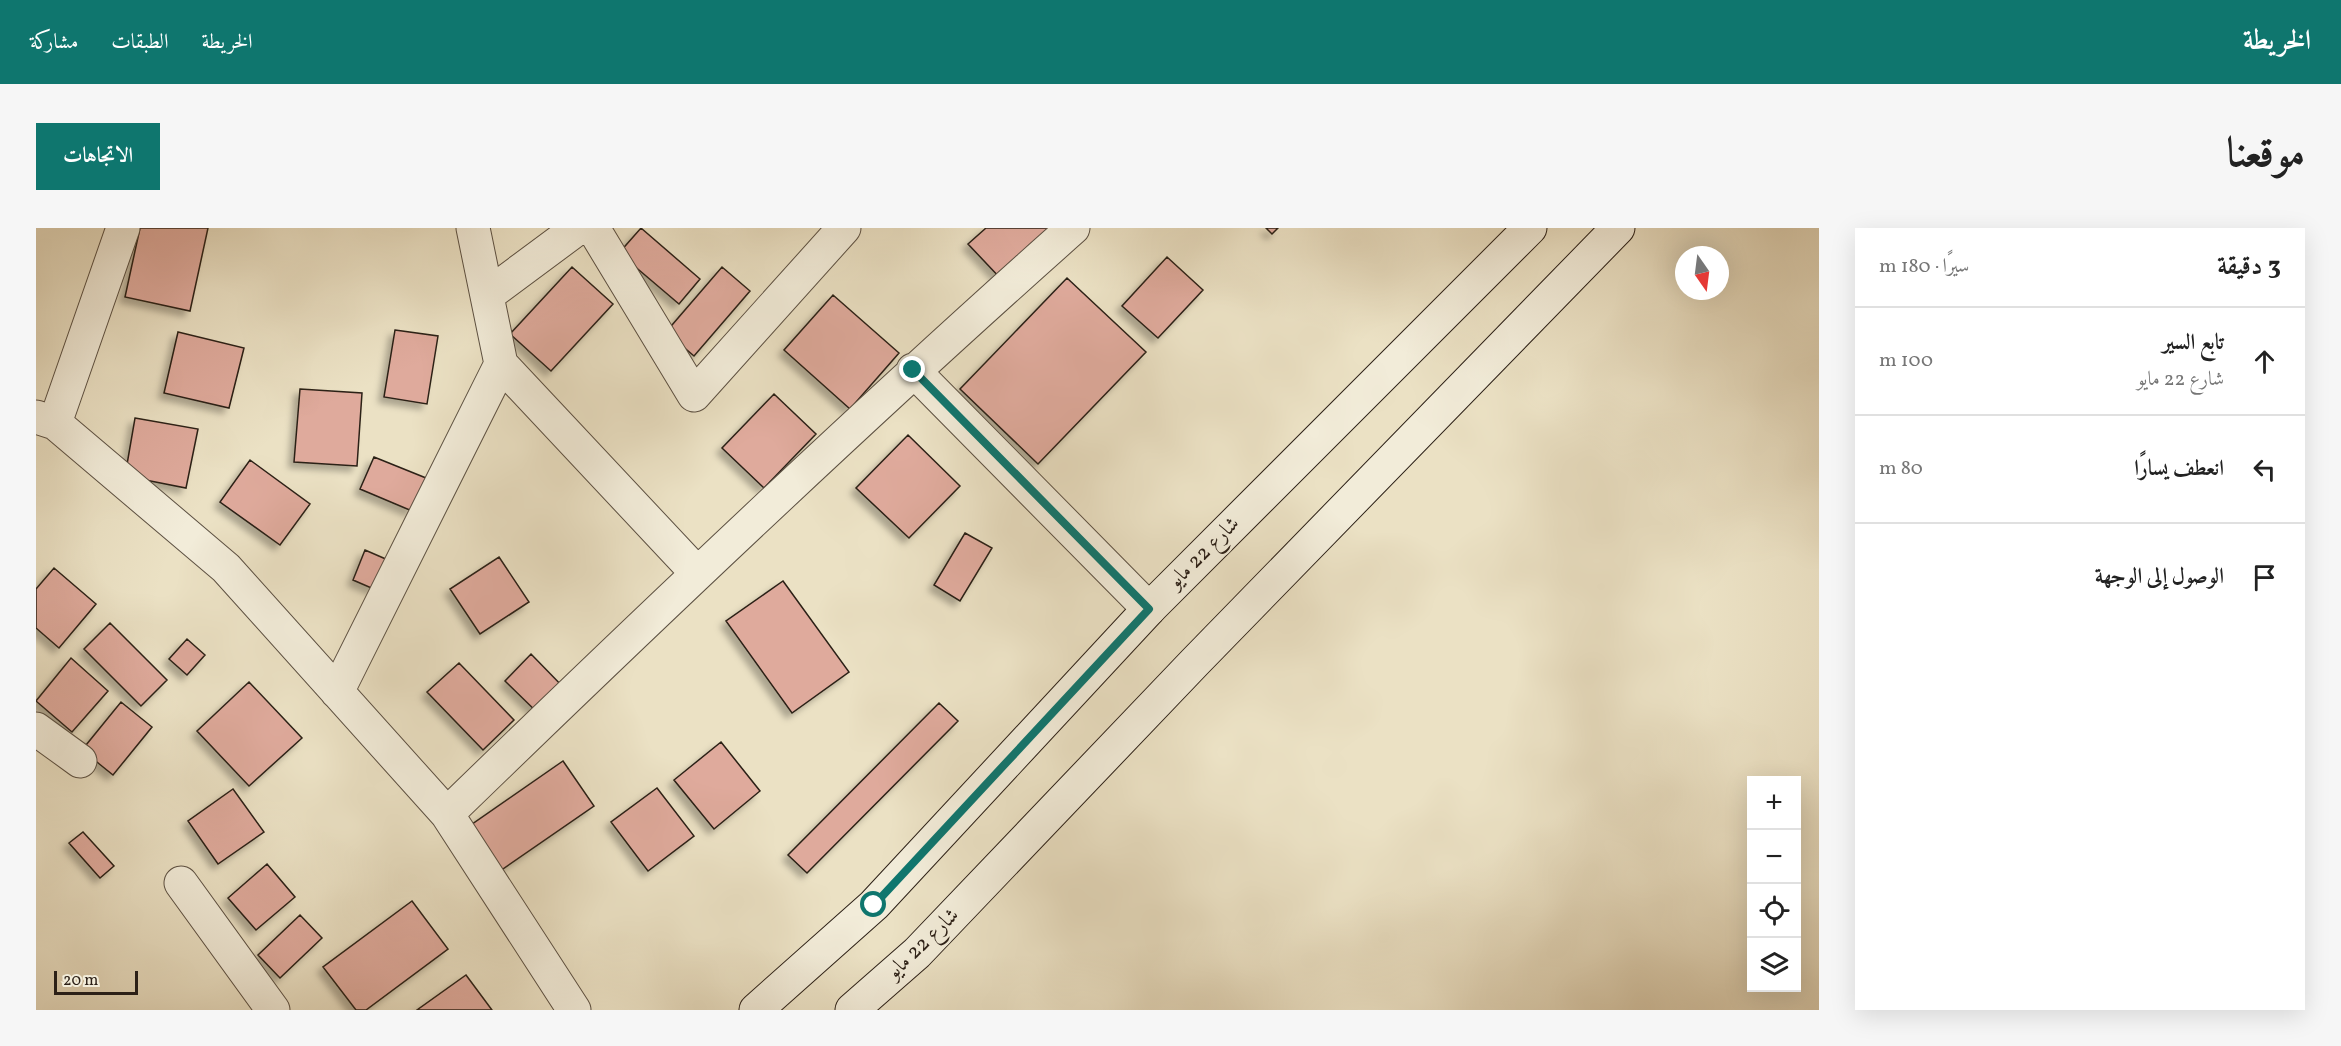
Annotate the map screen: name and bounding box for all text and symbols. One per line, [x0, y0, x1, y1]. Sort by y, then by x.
text: الخريطة [2243, 22, 2311, 61]
text: مشاركة [30, 28, 78, 57]
text: الطبقات [111, 28, 168, 57]
text: الخريطة [201, 28, 253, 57]
button: الاتجاهات [36, 123, 160, 190]
text: موقعنا [2227, 126, 2305, 185]
north arrow [1675, 246, 1729, 300]
text: 3 دقيقة [2217, 249, 2281, 285]
text: سيرًا · 180 m [1879, 253, 1969, 281]
text: تابع السير [2162, 328, 2224, 359]
icon: ahead [2248, 345, 2281, 378]
text: 100 m [1879, 347, 1933, 375]
route end [899, 356, 925, 382]
text: شارع 22 مايو [2137, 366, 2224, 394]
icon: left [2248, 453, 2281, 486]
text: انعطف يسارًا [2134, 454, 2224, 485]
text: 80 m [1879, 455, 1923, 483]
street label: شارع 22 مايو [1160, 510, 1248, 598]
icon: arrive [2248, 561, 2281, 594]
text: الوصول إلى الوجهة [2095, 562, 2224, 593]
map controls [1747, 776, 1801, 992]
button: + [1747, 776, 1801, 830]
button: − [1747, 830, 1801, 884]
button: locate [1747, 884, 1801, 938]
route start [860, 891, 886, 917]
street label: شارع 22 مايو [879, 902, 967, 989]
button: layers [1747, 938, 1801, 992]
scale bar [54, 968, 138, 996]
text: 20 m [63, 970, 98, 992]

